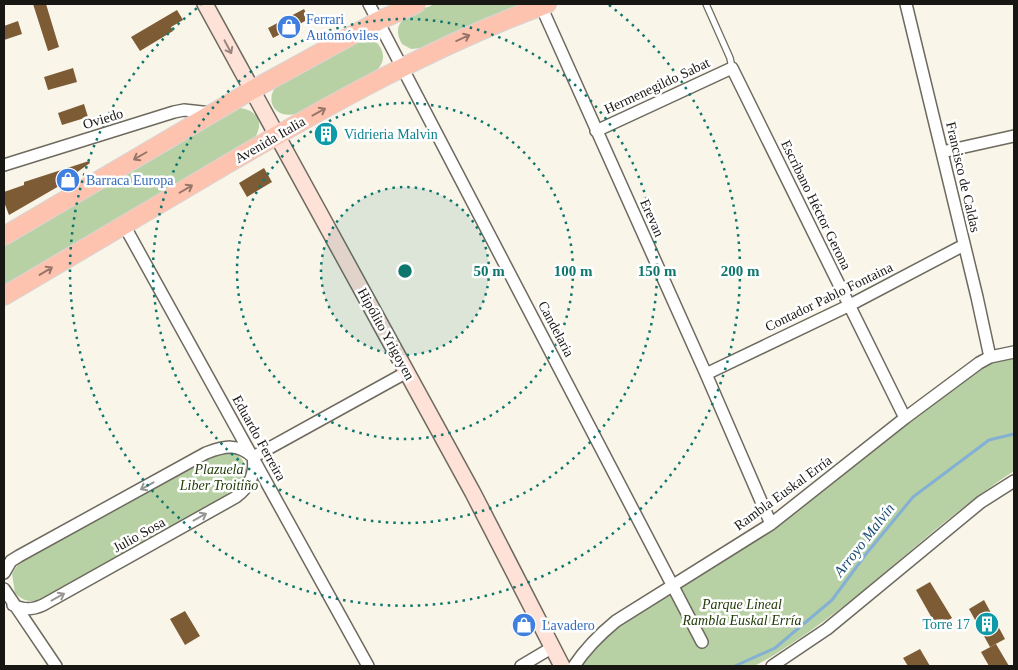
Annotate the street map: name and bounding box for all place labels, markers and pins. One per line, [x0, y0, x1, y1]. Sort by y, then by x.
place label: Ferrari Automóviles [306, 12, 378, 43]
shop icon: Ferrari Automóviles [276, 14, 302, 40]
building icon: Vidrieria Malvin [313, 121, 339, 147]
place label: Vidrieria Malvin [344, 127, 438, 142]
shop icon: Barraca Europa [55, 167, 81, 193]
place label: Barraca Europa [86, 173, 174, 188]
centre of rings [396, 262, 414, 280]
building icon: Torre 17 [974, 611, 1000, 637]
shop icon: Lavadero [511, 612, 537, 638]
place label: Torre 17 [922, 617, 970, 632]
place label: Lavadero [542, 618, 595, 633]

